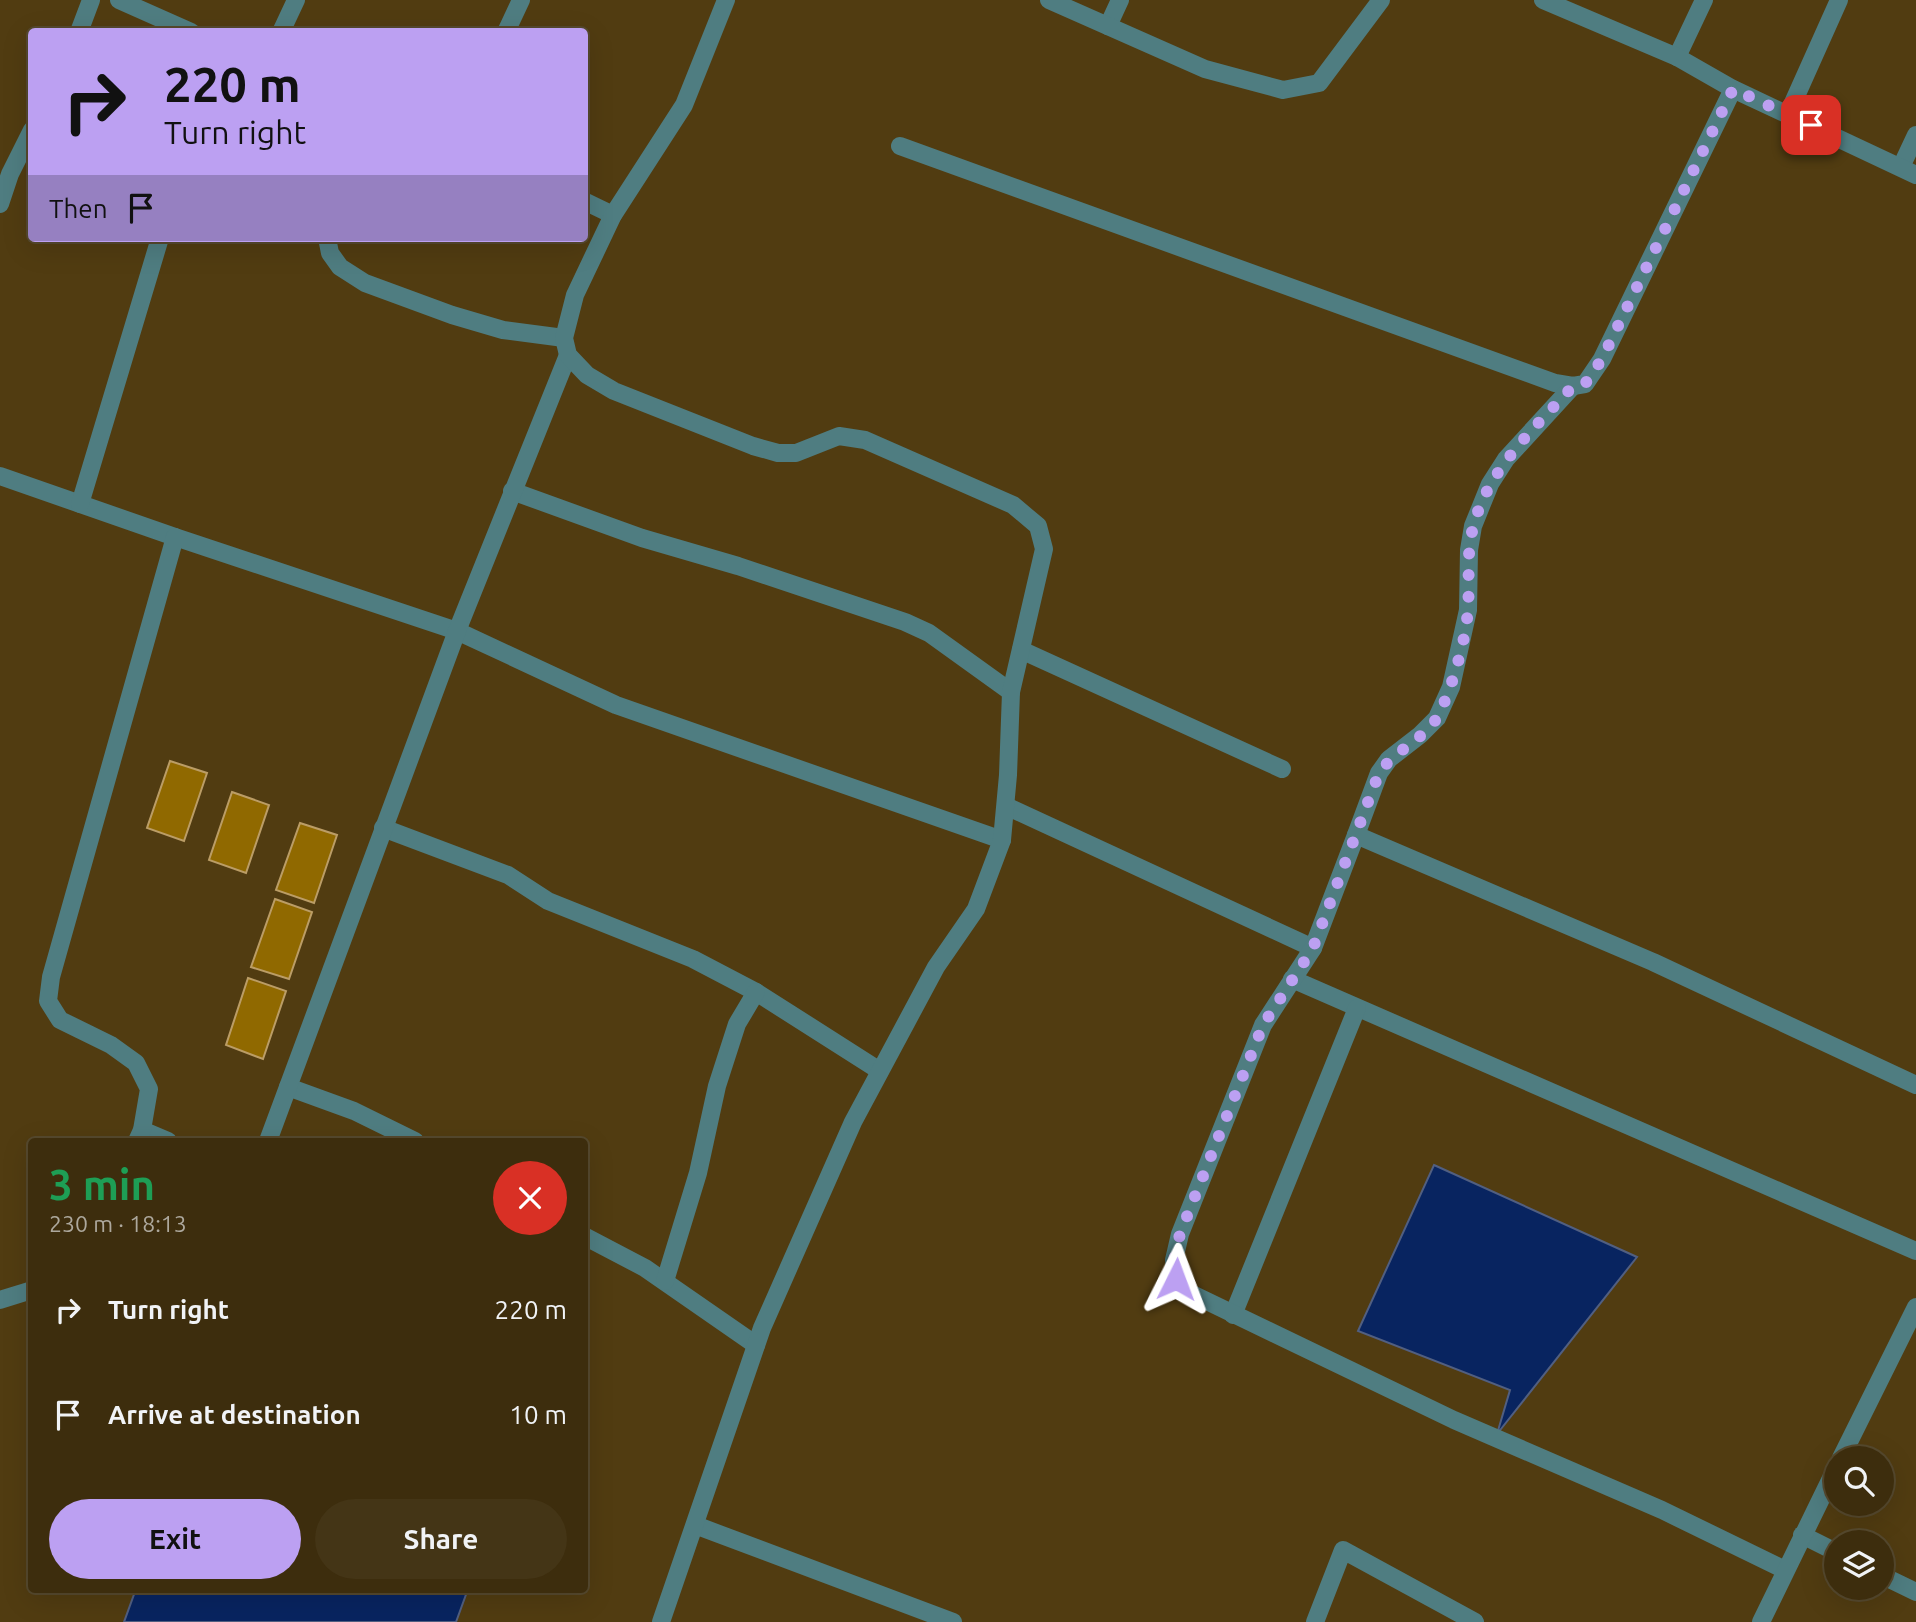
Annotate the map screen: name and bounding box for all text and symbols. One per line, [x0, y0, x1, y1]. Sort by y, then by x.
icon: right [49, 56, 140, 147]
text: 220 m [164, 56, 301, 111]
pin [1781, 95, 1841, 155]
icon: arrive [1792, 106, 1830, 144]
text: Turn right [164, 114, 306, 150]
icon: arrive [122, 189, 160, 227]
text: Then [49, 194, 108, 223]
text: 3 min [49, 1161, 155, 1208]
button: close [493, 1161, 567, 1235]
text: 230 m · 18:13 [49, 1211, 187, 1236]
position arrow [1139, 1242, 1213, 1316]
icon: right [49, 1291, 87, 1329]
text: Turn right [108, 1295, 229, 1324]
text: 220 m [495, 1295, 567, 1324]
icon: arrive [49, 1396, 87, 1434]
text: Arrive at destination [108, 1400, 361, 1429]
text: 10 m [509, 1400, 567, 1429]
map controls [1824, 1446, 1894, 1600]
button: search [1824, 1446, 1894, 1516]
button: Exit [49, 1499, 301, 1579]
button: Share [315, 1499, 567, 1579]
button: layers [1824, 1530, 1894, 1600]

